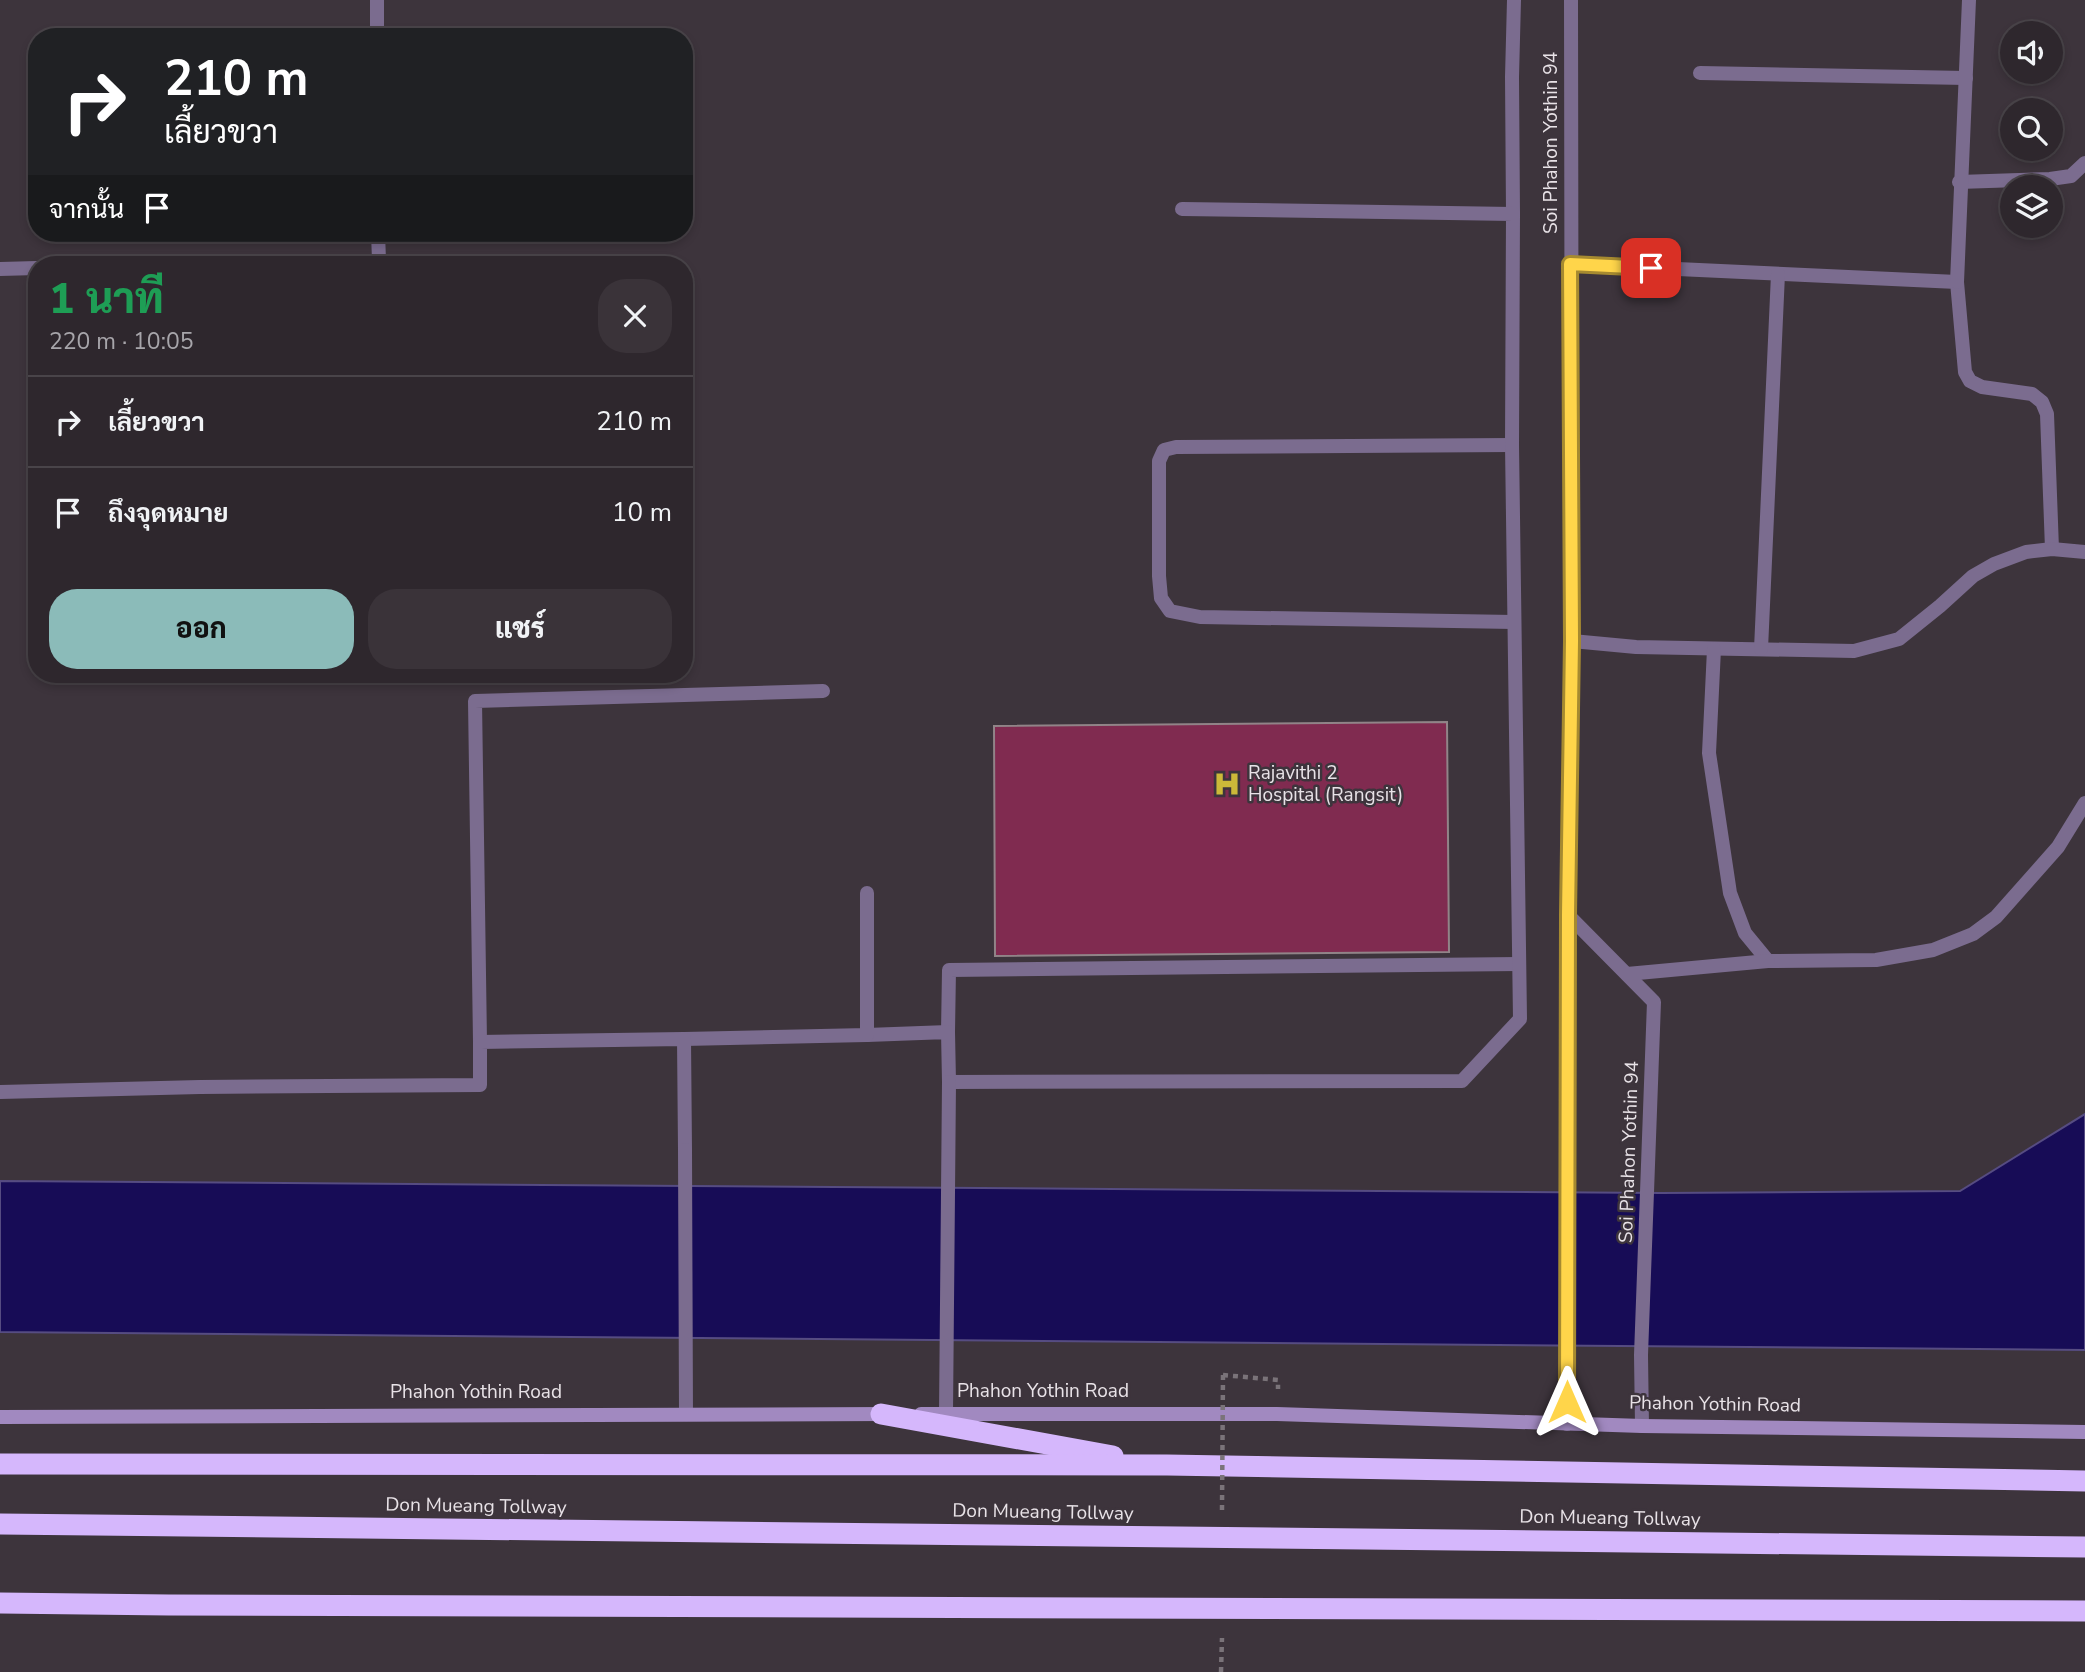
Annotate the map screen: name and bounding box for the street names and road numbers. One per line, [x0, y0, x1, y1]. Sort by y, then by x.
street label: Soi Phahon Yothin 94 [1538, 52, 1564, 234]
street label: Soi Phahon Yothin 94 [1613, 1061, 1645, 1243]
street label: Phahon Yothin Road [957, 1378, 1129, 1404]
street label: Phahon Yothin Road [390, 1379, 562, 1405]
street label: Phahon Yothin Road [1629, 1390, 1801, 1418]
street label: Don Mueang Tollway [385, 1491, 567, 1521]
street label: Don Mueang Tollway [952, 1497, 1134, 1527]
street label: Don Mueang Tollway [1519, 1503, 1701, 1533]

